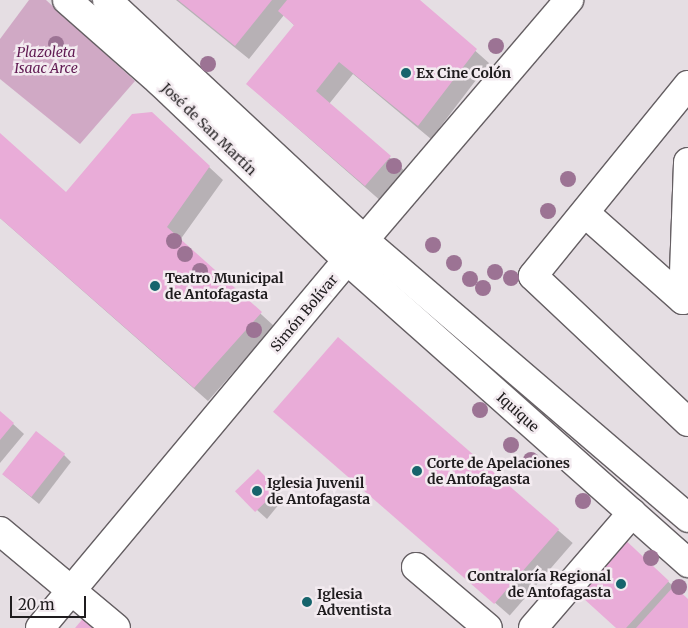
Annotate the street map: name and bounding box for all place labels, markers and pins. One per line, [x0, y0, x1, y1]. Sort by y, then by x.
place label: Ex Cine Colón [416, 65, 511, 81]
marker: Ex Cine Colón [400, 67, 412, 79]
place label: Teatro Municipal de Antofagasta [165, 270, 283, 302]
marker: Teatro Municipal de Antofagasta [149, 280, 161, 292]
place label: Corte de Apelaciones de Antofagasta [427, 455, 570, 488]
marker: Corte de Apelaciones de Antofagasta [411, 465, 423, 477]
place label: Iglesia Juvenil de Antofagasta [267, 475, 370, 508]
marker: Iglesia Juvenil de Antofagasta [251, 485, 263, 497]
place label: Contraloría Regional de Antofagasta [468, 568, 611, 600]
marker: Contraloría Regional de Antofagasta [615, 578, 627, 590]
place label: Iglesia Adventista [317, 586, 392, 618]
marker: Iglesia Adventista [301, 596, 313, 608]

